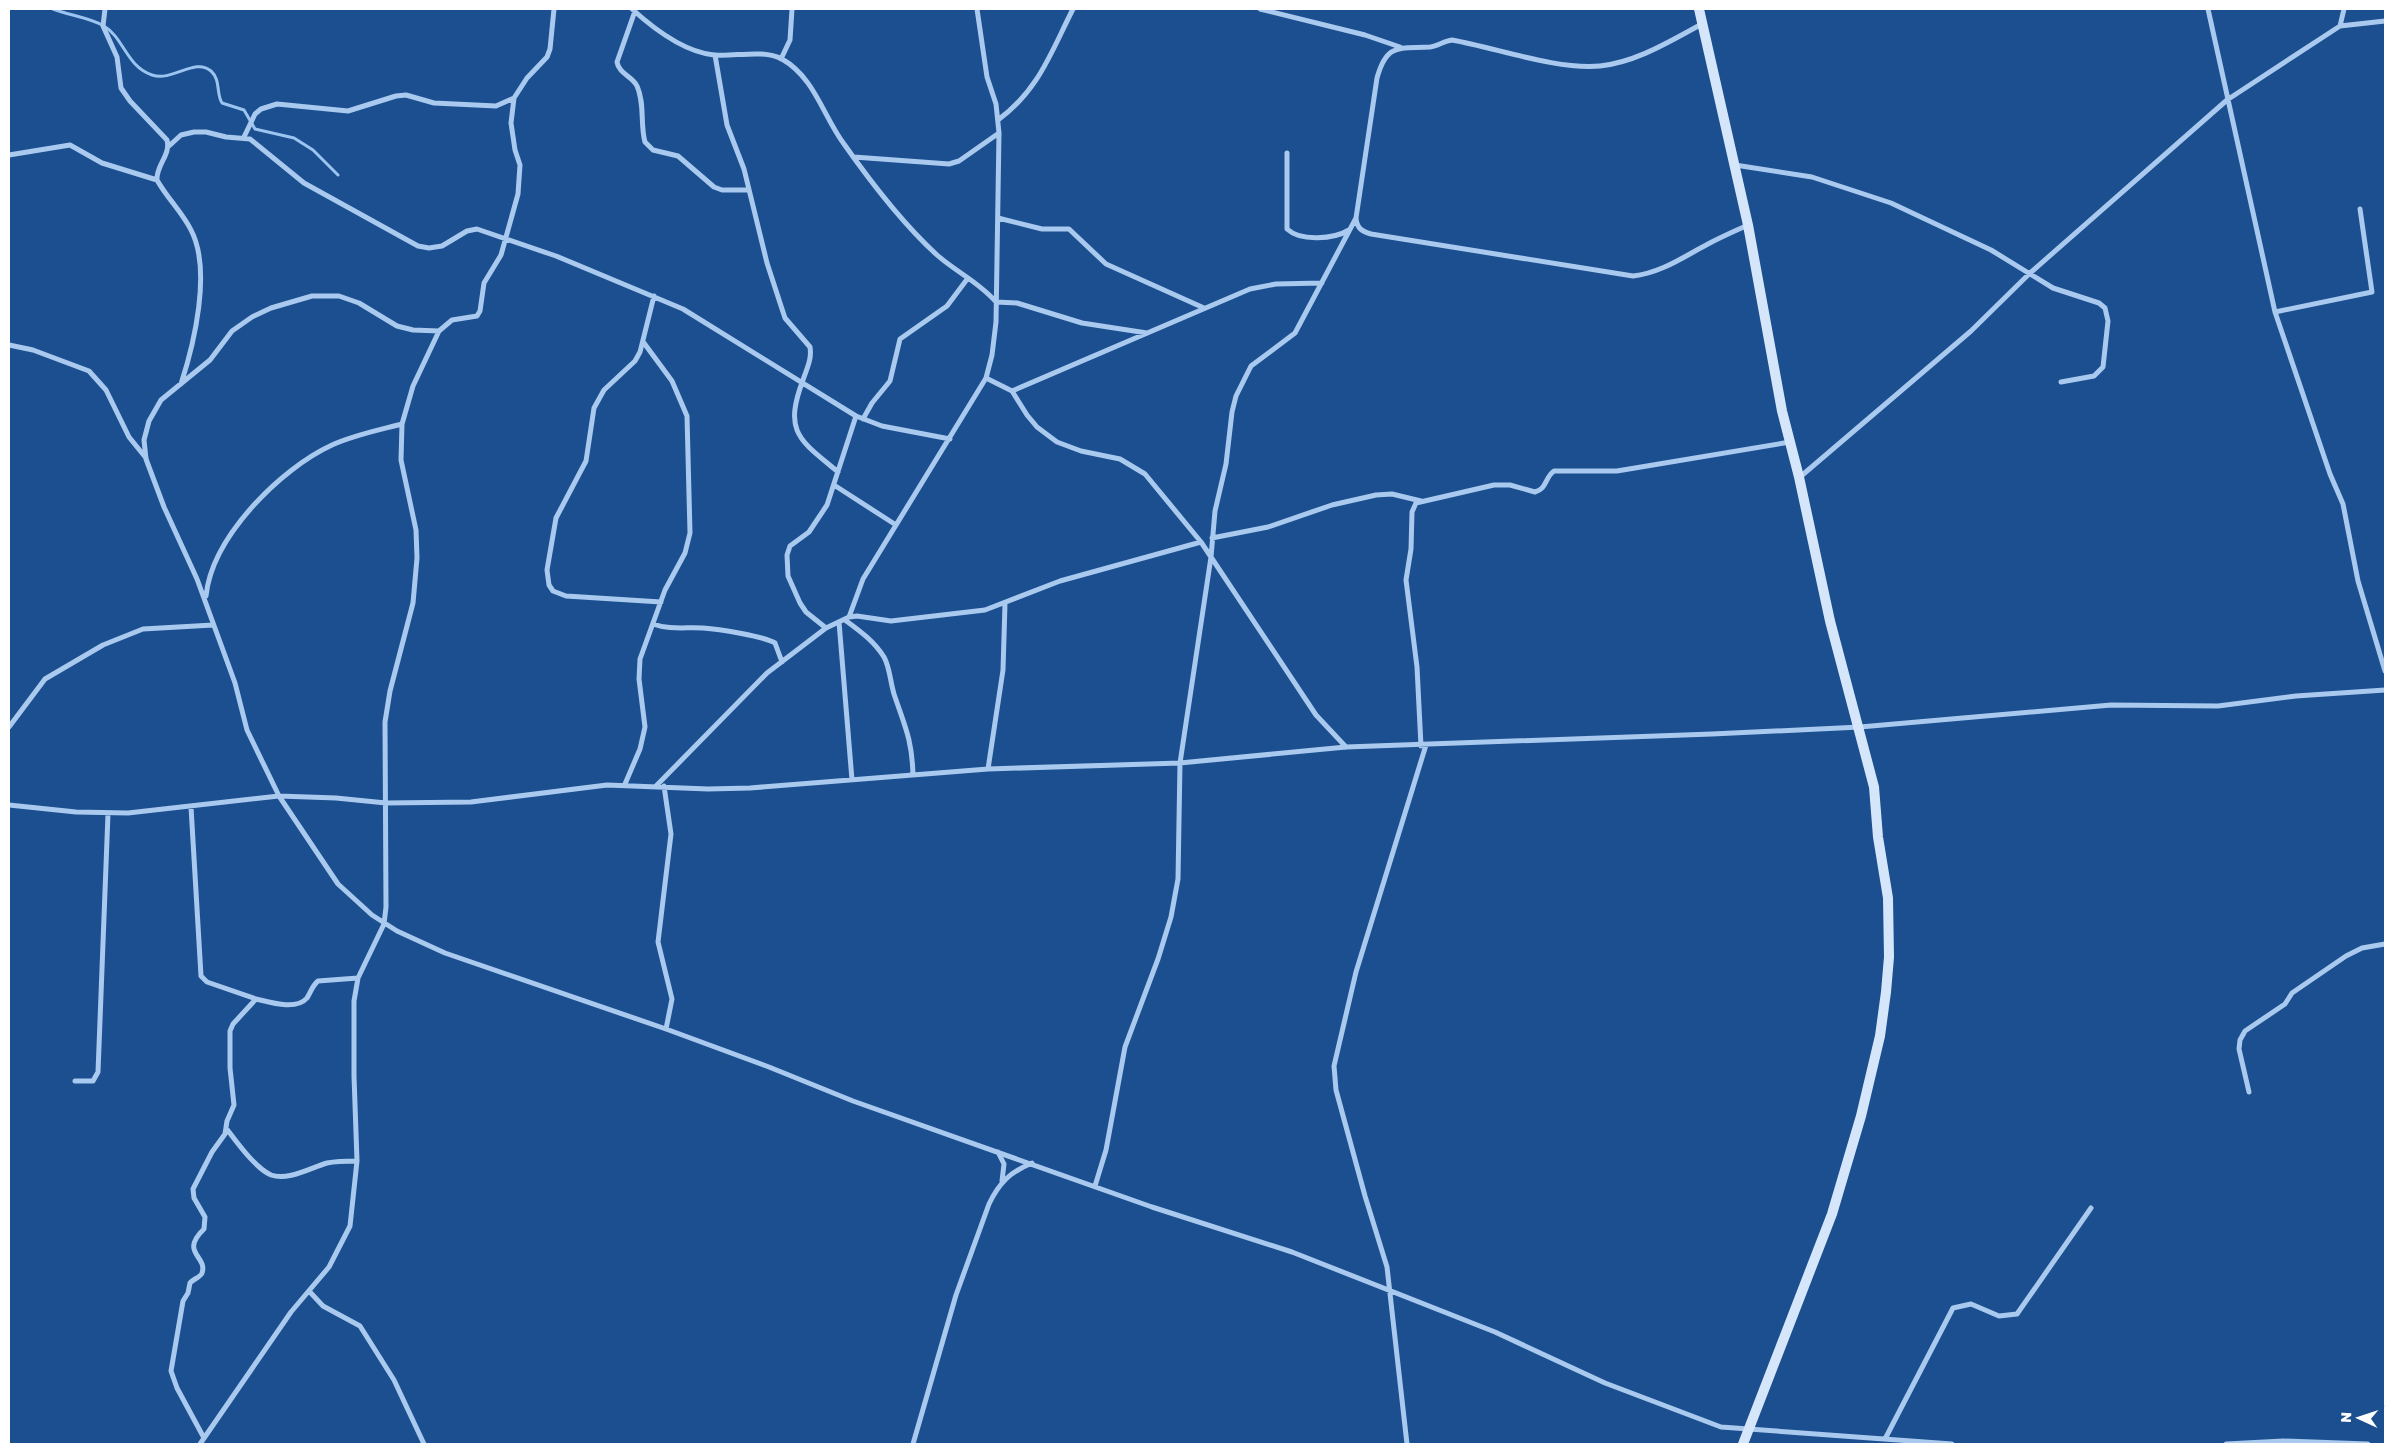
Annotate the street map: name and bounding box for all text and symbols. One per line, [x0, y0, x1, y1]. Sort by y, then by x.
north arrow [2334, 1393, 2384, 1443]
text: N [2337, 1412, 2354, 1423]

